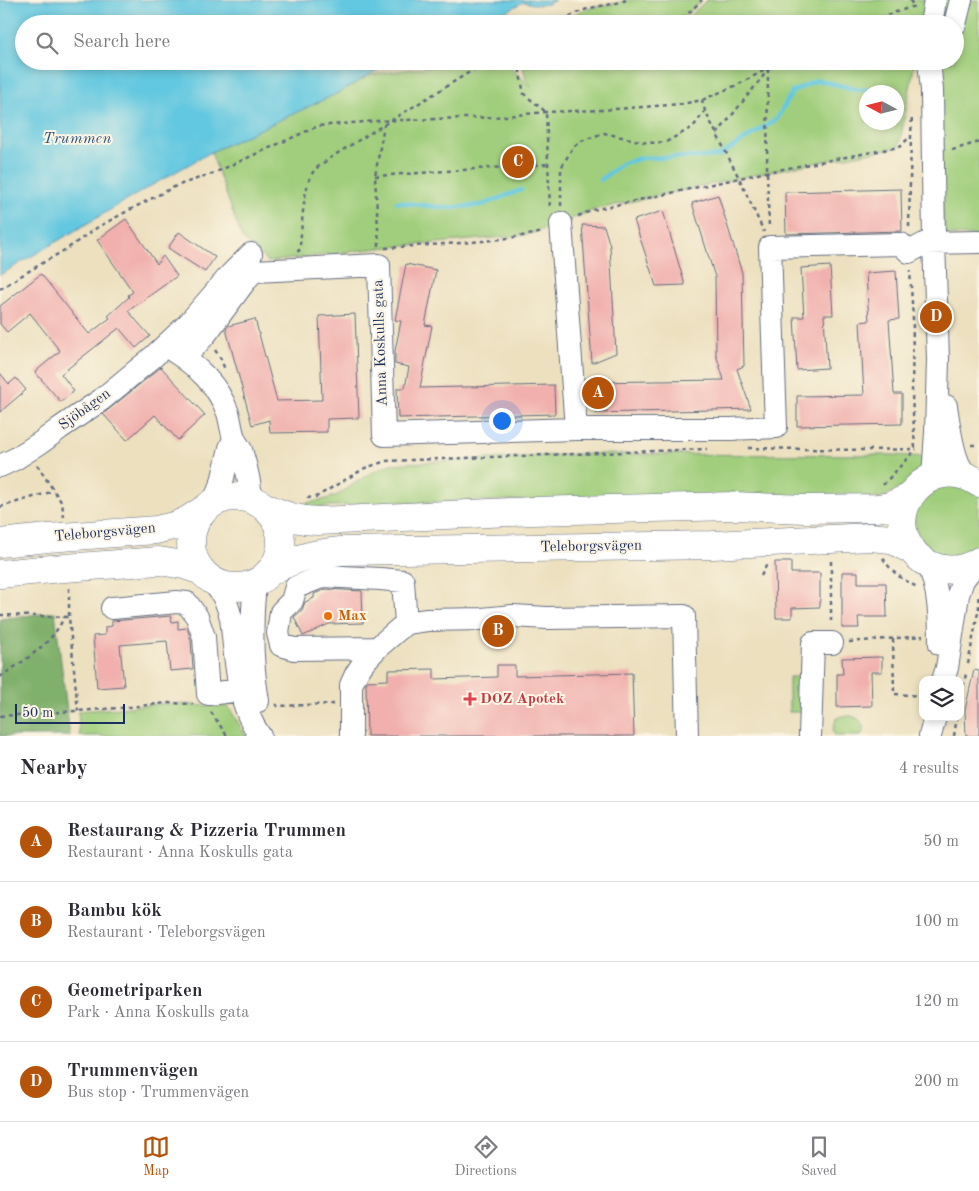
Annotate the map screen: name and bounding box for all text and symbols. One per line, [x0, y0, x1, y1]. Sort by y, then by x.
search box [15, 15, 964, 70]
icon: search [33, 29, 61, 57]
text: Search here [73, 33, 170, 52]
north arrow [859, 85, 904, 130]
water label: Trummen [43, 131, 111, 147]
pin: C [502, 143, 534, 181]
street label: Anna Koskulls gata [371, 279, 391, 407]
pin: D [920, 298, 952, 336]
pin: A [582, 374, 614, 412]
street label: Sjöbågen [56, 386, 114, 434]
your location [489, 408, 515, 434]
street label: Teleborgsvägen [54, 521, 156, 545]
street label: Teleborgsvägen [540, 539, 642, 555]
place label: Max [338, 609, 367, 624]
marker: Max [322, 610, 334, 622]
pin: B [482, 612, 514, 650]
map controls [919, 676, 964, 721]
button: layers [919, 676, 964, 721]
place label: DOZ Apotek [480, 692, 565, 707]
marker: DOZ Apotek [464, 693, 476, 705]
scale bar [15, 701, 125, 724]
text: 50 m [22, 706, 53, 720]
text: Nearby [20, 758, 88, 779]
text: 4 results [899, 761, 959, 777]
text: Restaurang & Pizzeria Trummen [67, 822, 346, 841]
text: A [30, 834, 42, 850]
text: 50 m [923, 834, 959, 850]
text: Restaurant · Anna Koskulls gata [67, 845, 293, 861]
text: Bambu kök [67, 902, 162, 921]
text: B [30, 914, 42, 930]
text: 100 m [914, 914, 959, 930]
text: Restaurant · Teleborgsvägen [67, 925, 266, 941]
text: Geometriparken [67, 982, 203, 1001]
text: C [31, 994, 41, 1010]
text: 120 m [914, 994, 959, 1010]
text: Park · Anna Koskulls gata [67, 1005, 249, 1021]
text: Trummenvägen [67, 1062, 198, 1081]
text: D [30, 1074, 42, 1090]
text: 200 m [914, 1074, 959, 1090]
text: Bus stop · Trummenvägen [67, 1085, 249, 1101]
tab: Map [142, 1133, 170, 1180]
tab: Directions [455, 1133, 517, 1180]
tab: Saved [801, 1133, 837, 1180]

